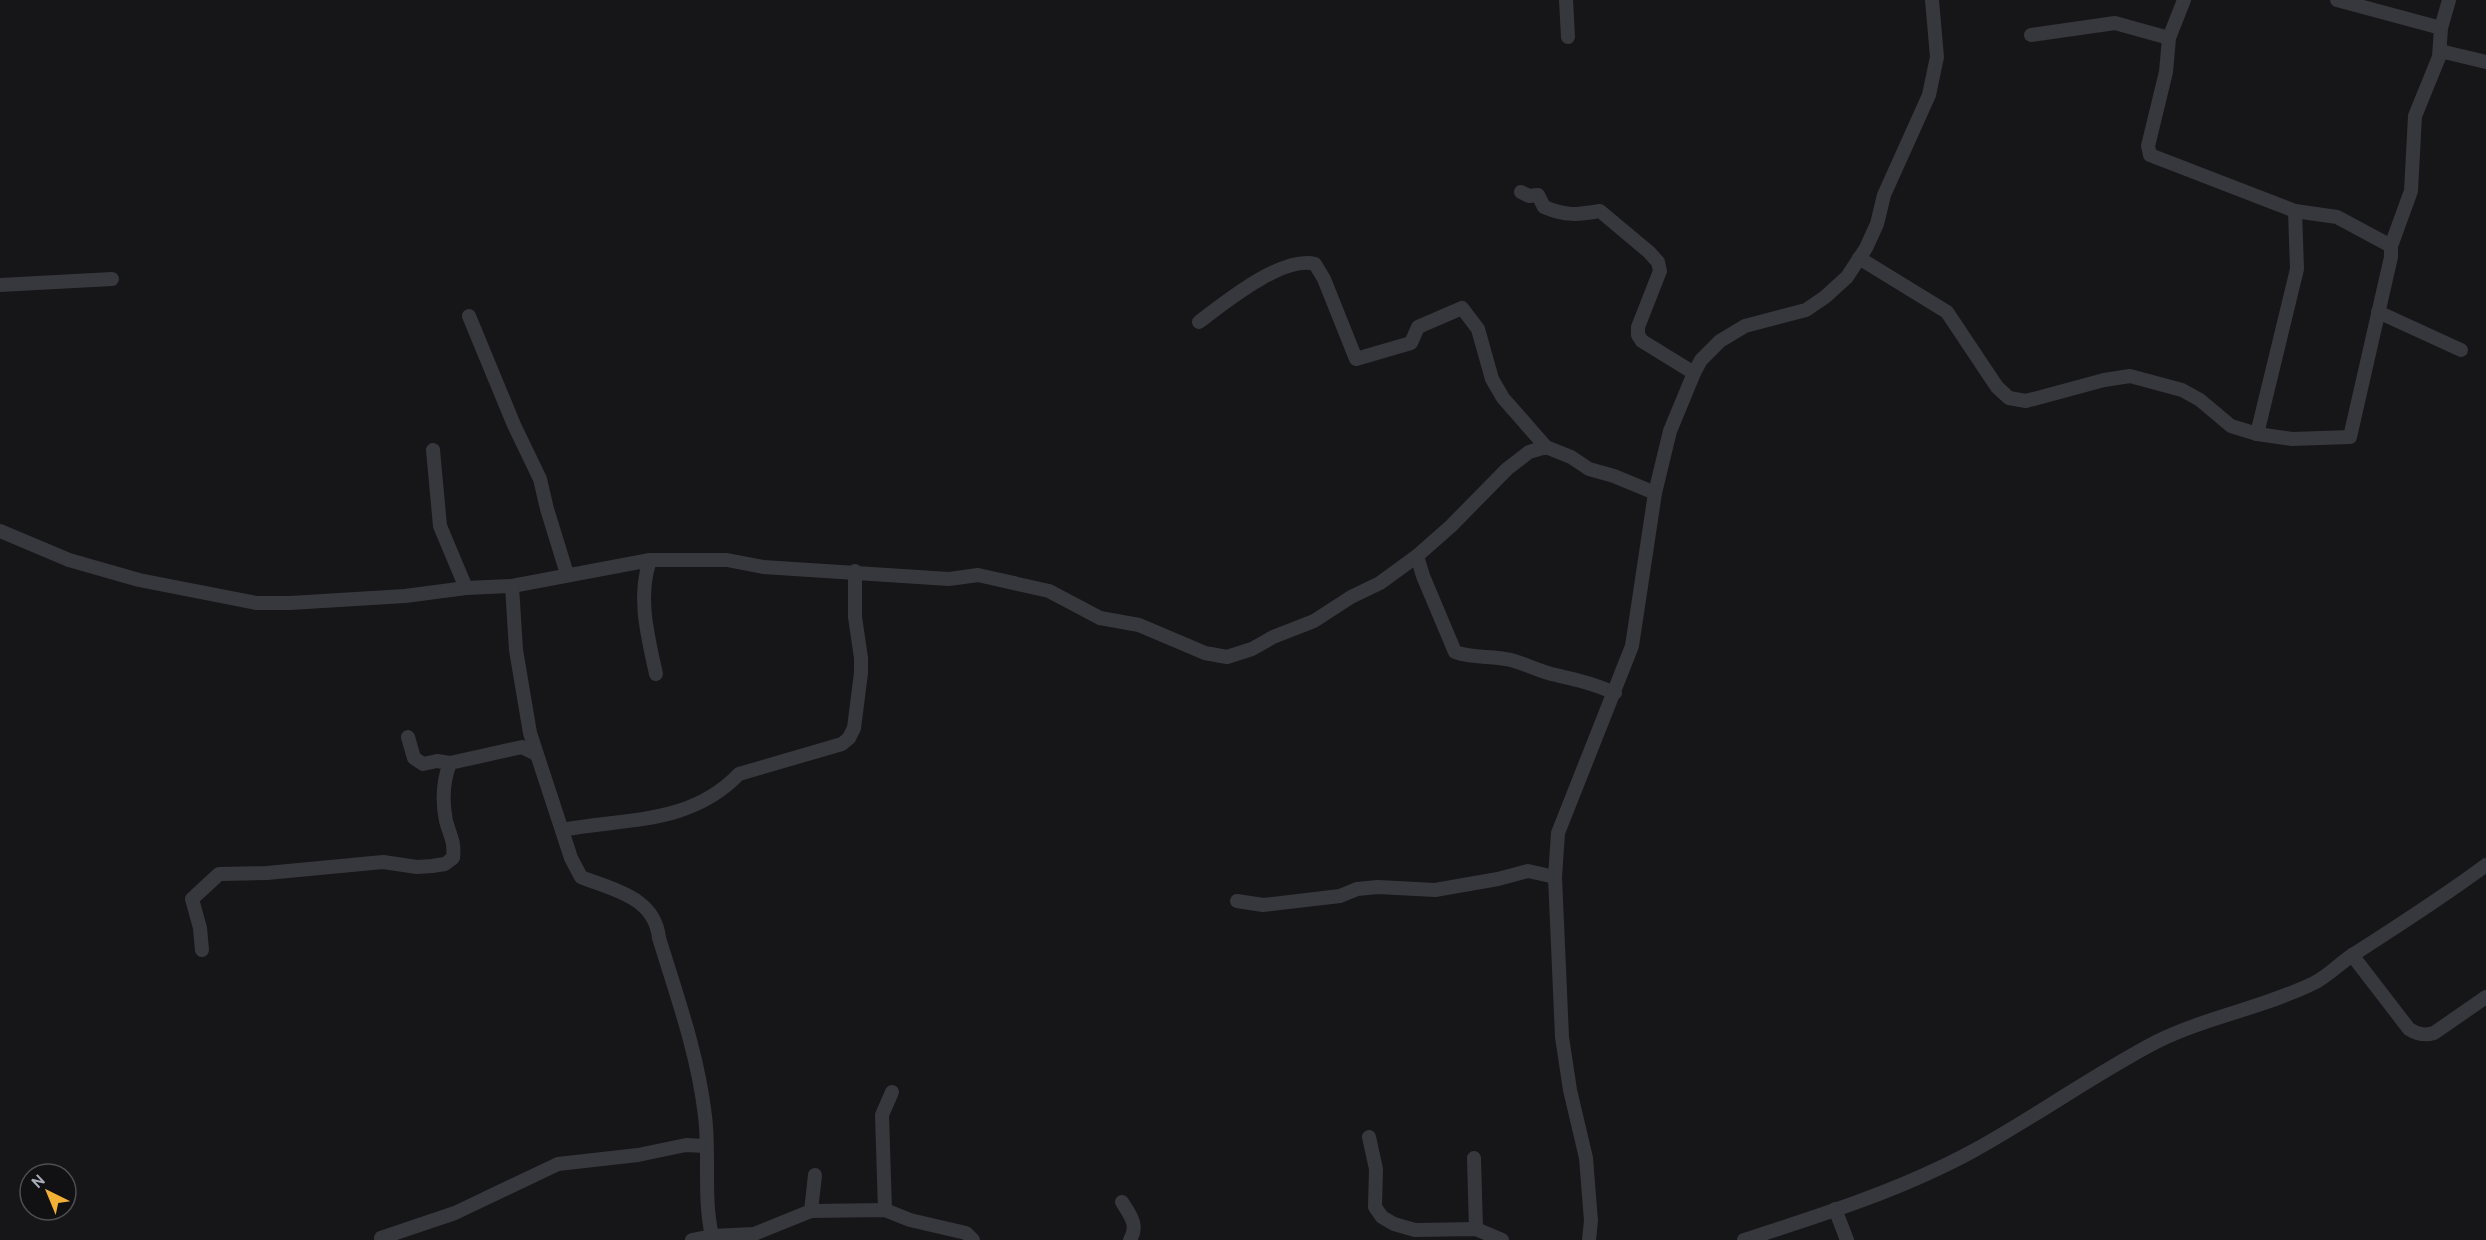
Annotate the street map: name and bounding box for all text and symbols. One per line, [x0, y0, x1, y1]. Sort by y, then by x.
north arrow [18, 1162, 78, 1222]
text: N [28, 1171, 50, 1194]

